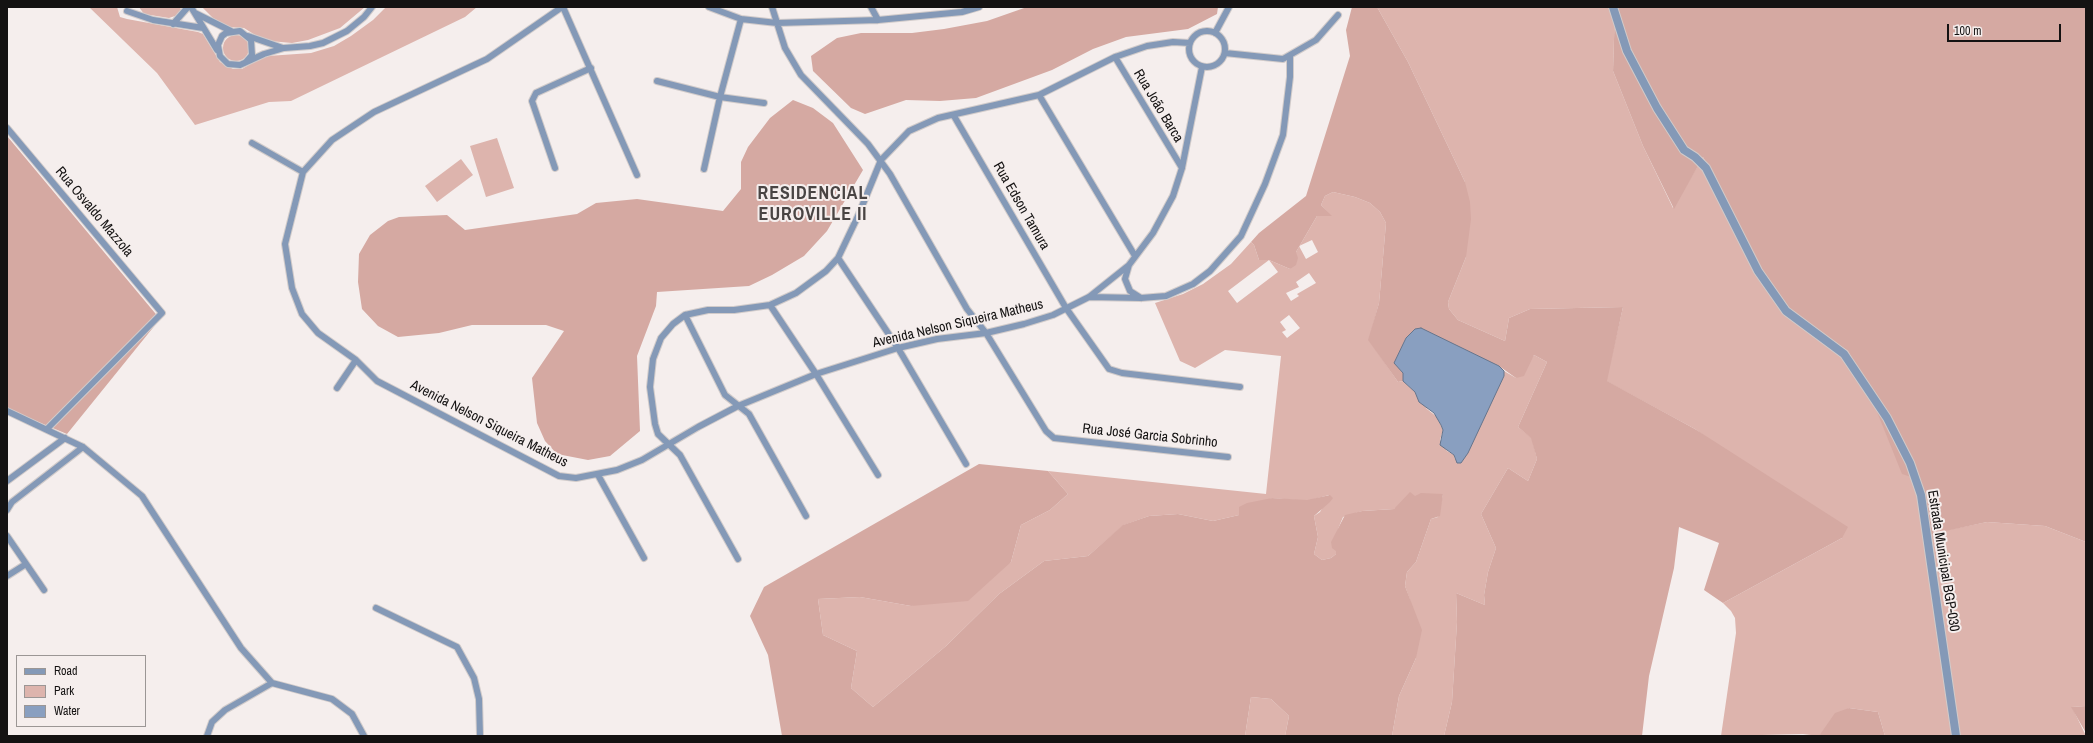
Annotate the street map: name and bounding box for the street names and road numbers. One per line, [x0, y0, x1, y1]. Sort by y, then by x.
street label: Rua João Barca [1130, 66, 1186, 146]
street label: Rua Edson Tamura [989, 159, 1053, 253]
street label: Rua Osvaldo Mazzola [51, 164, 137, 260]
street label: Avenida Nelson Siqueira Matheus [871, 296, 1045, 352]
street label: Avenida Nelson Siqueira Matheus [407, 377, 571, 471]
street label: Rua José Garcia Sobrinho [1082, 421, 1218, 451]
street label: Estrada Municipal BGP-030 [1924, 489, 1962, 633]

